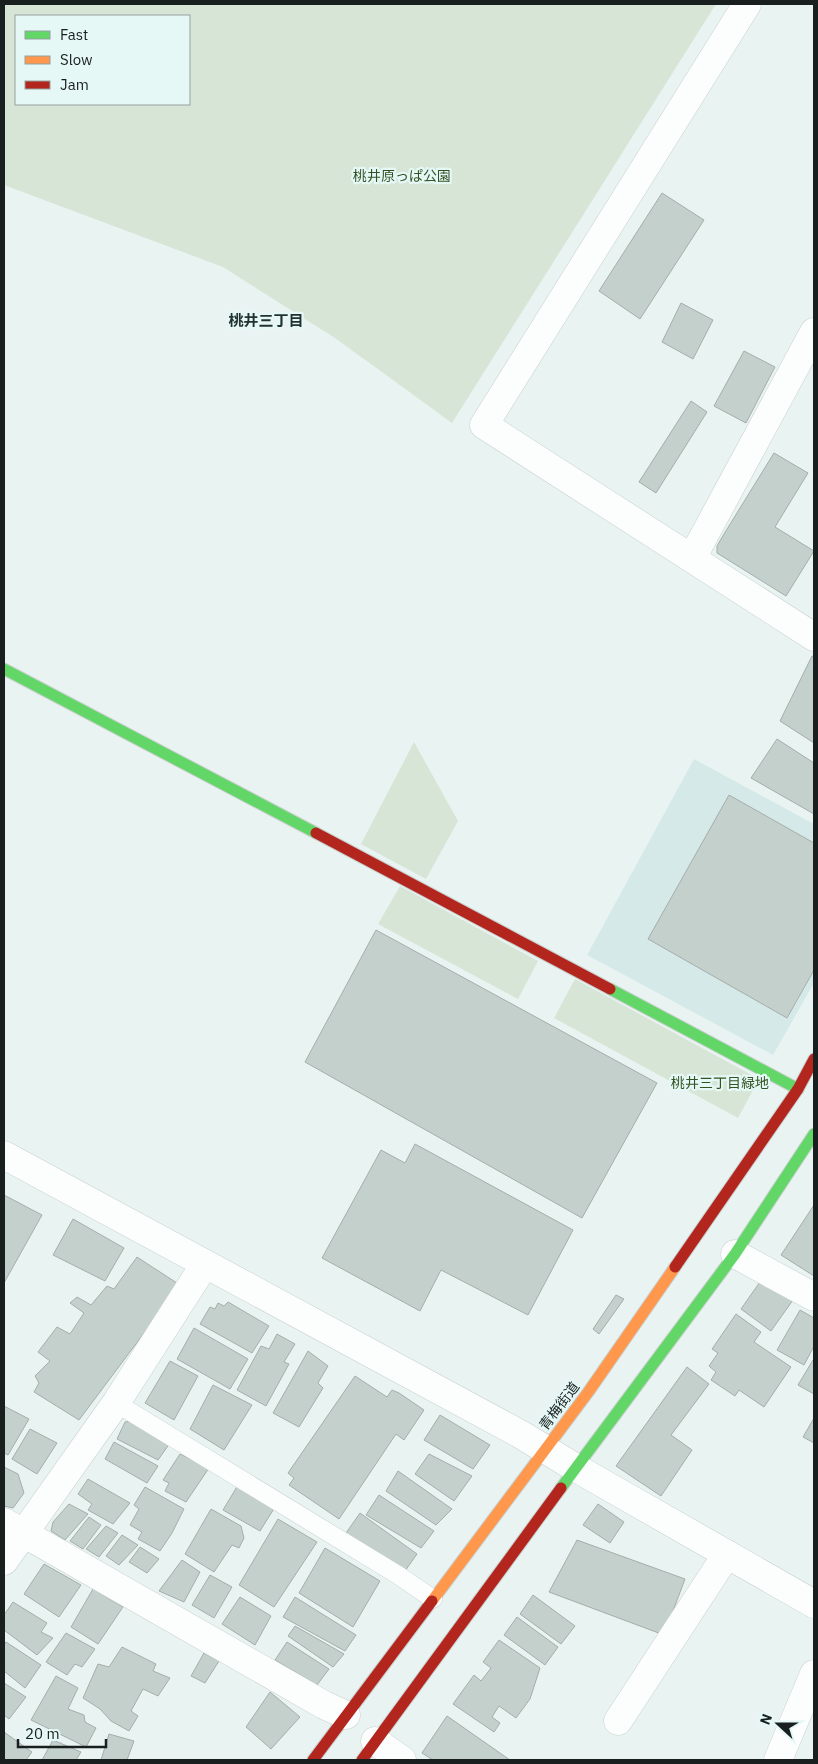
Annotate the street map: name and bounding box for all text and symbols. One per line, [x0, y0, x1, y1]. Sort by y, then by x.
legend [15, 15, 190, 105]
text: Fast [60, 25, 88, 44]
text: Slow [60, 50, 93, 69]
text: Jam [60, 75, 89, 94]
park label: 桃井原っぱ公園 [353, 167, 451, 185]
district label: 桃井三丁目 [228, 311, 304, 330]
park label: 桃井三丁目緑地 [671, 1074, 769, 1092]
street label: 青梅街道 [535, 1378, 583, 1434]
north arrow [753, 1699, 803, 1749]
text: N [756, 1711, 776, 1727]
scale bar [18, 1716, 105, 1748]
text: 20 m [25, 1724, 60, 1743]

